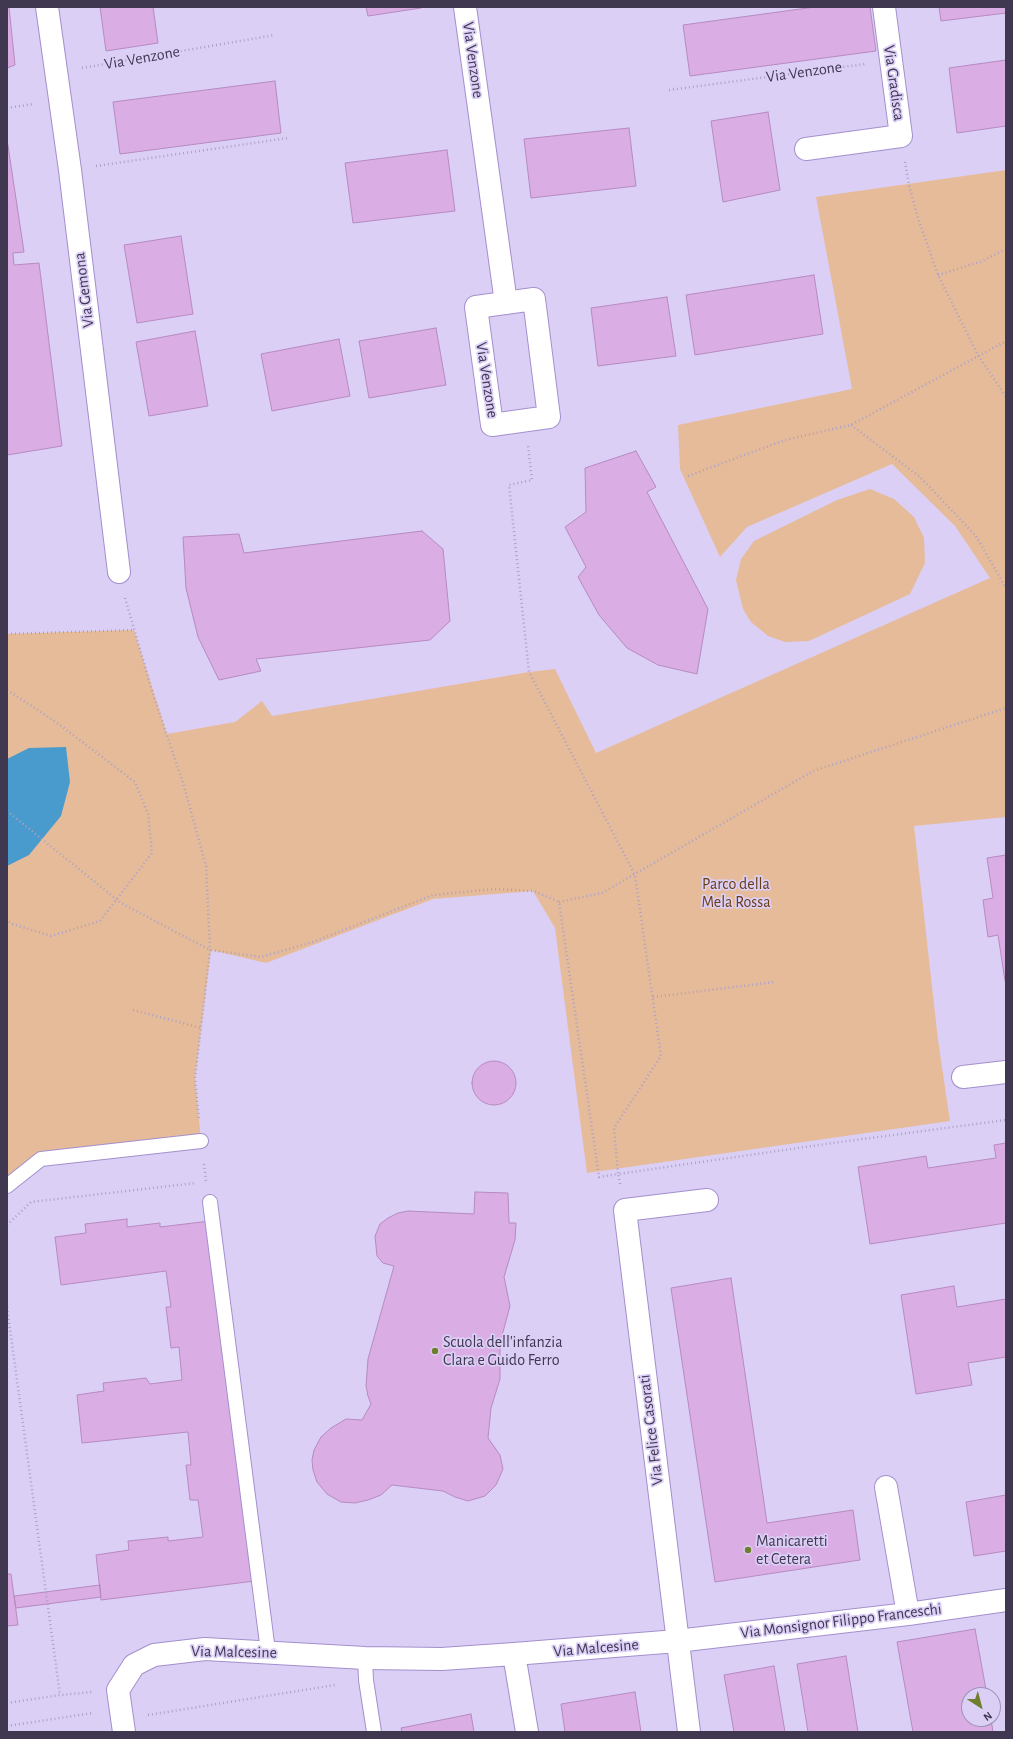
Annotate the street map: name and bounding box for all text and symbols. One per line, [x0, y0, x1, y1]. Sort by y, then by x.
street label: Via Venzone [458, 21, 488, 99]
street label: Via Venzone [103, 42, 181, 74]
street label: Via Gradisca [879, 44, 909, 122]
street label: Via Venzone [765, 57, 843, 87]
street label: Via Gemona [70, 251, 98, 329]
street label: Via Venzone [472, 341, 502, 419]
park label: Parco della Mela Rossa [701, 874, 771, 912]
place label: Scuola dell'infanzia Clara e Guido Ferro [443, 1332, 563, 1370]
marker: Scuola dell'infanzia Clara e Guido Ferro [430, 1346, 440, 1356]
street label: Via Felice Casorati [635, 1374, 667, 1486]
place label: Manicaretti et Cetera [756, 1531, 828, 1569]
marker: Manicaretti et Cetera [743, 1545, 753, 1555]
street label: Via Monsignor Filippo Franceschi [739, 1599, 943, 1643]
street label: Via Malcesine [552, 1635, 640, 1661]
street label: Via Malcesine [191, 1642, 277, 1662]
north arrow [961, 1687, 1001, 1727]
text: N [981, 1710, 994, 1723]

